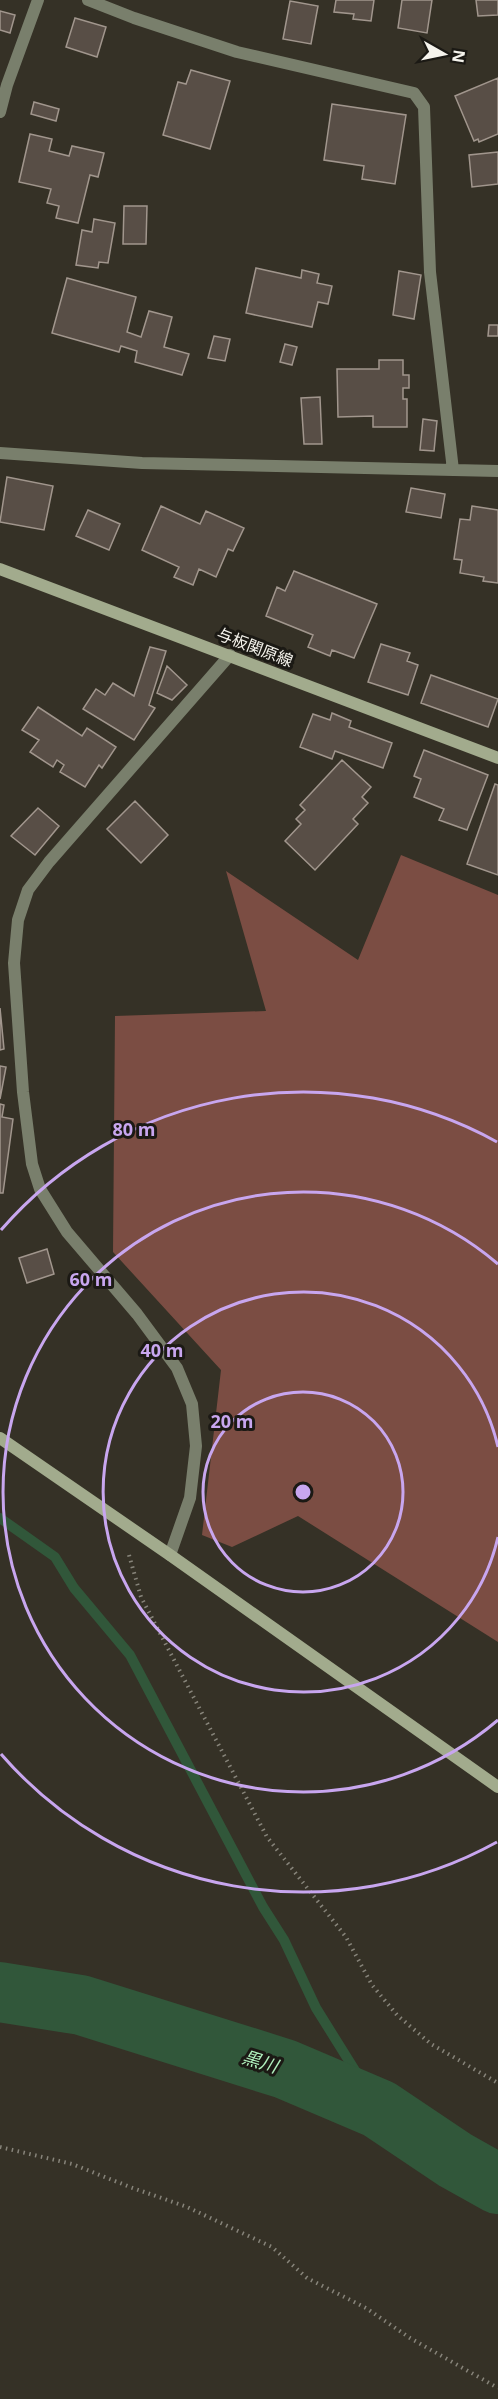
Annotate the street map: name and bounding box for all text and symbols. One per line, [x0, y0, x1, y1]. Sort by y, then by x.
north arrow [414, 24, 474, 84]
text: N [447, 48, 471, 64]
street label: 与板関原線 [214, 622, 296, 672]
text: 80 m [113, 1117, 155, 1141]
text: 60 m [70, 1267, 112, 1291]
text: 40 m [141, 1338, 183, 1362]
text: 20 m [211, 1409, 253, 1433]
centre of rings [293, 1482, 313, 1502]
water label: 黒川 [240, 2044, 283, 2078]

